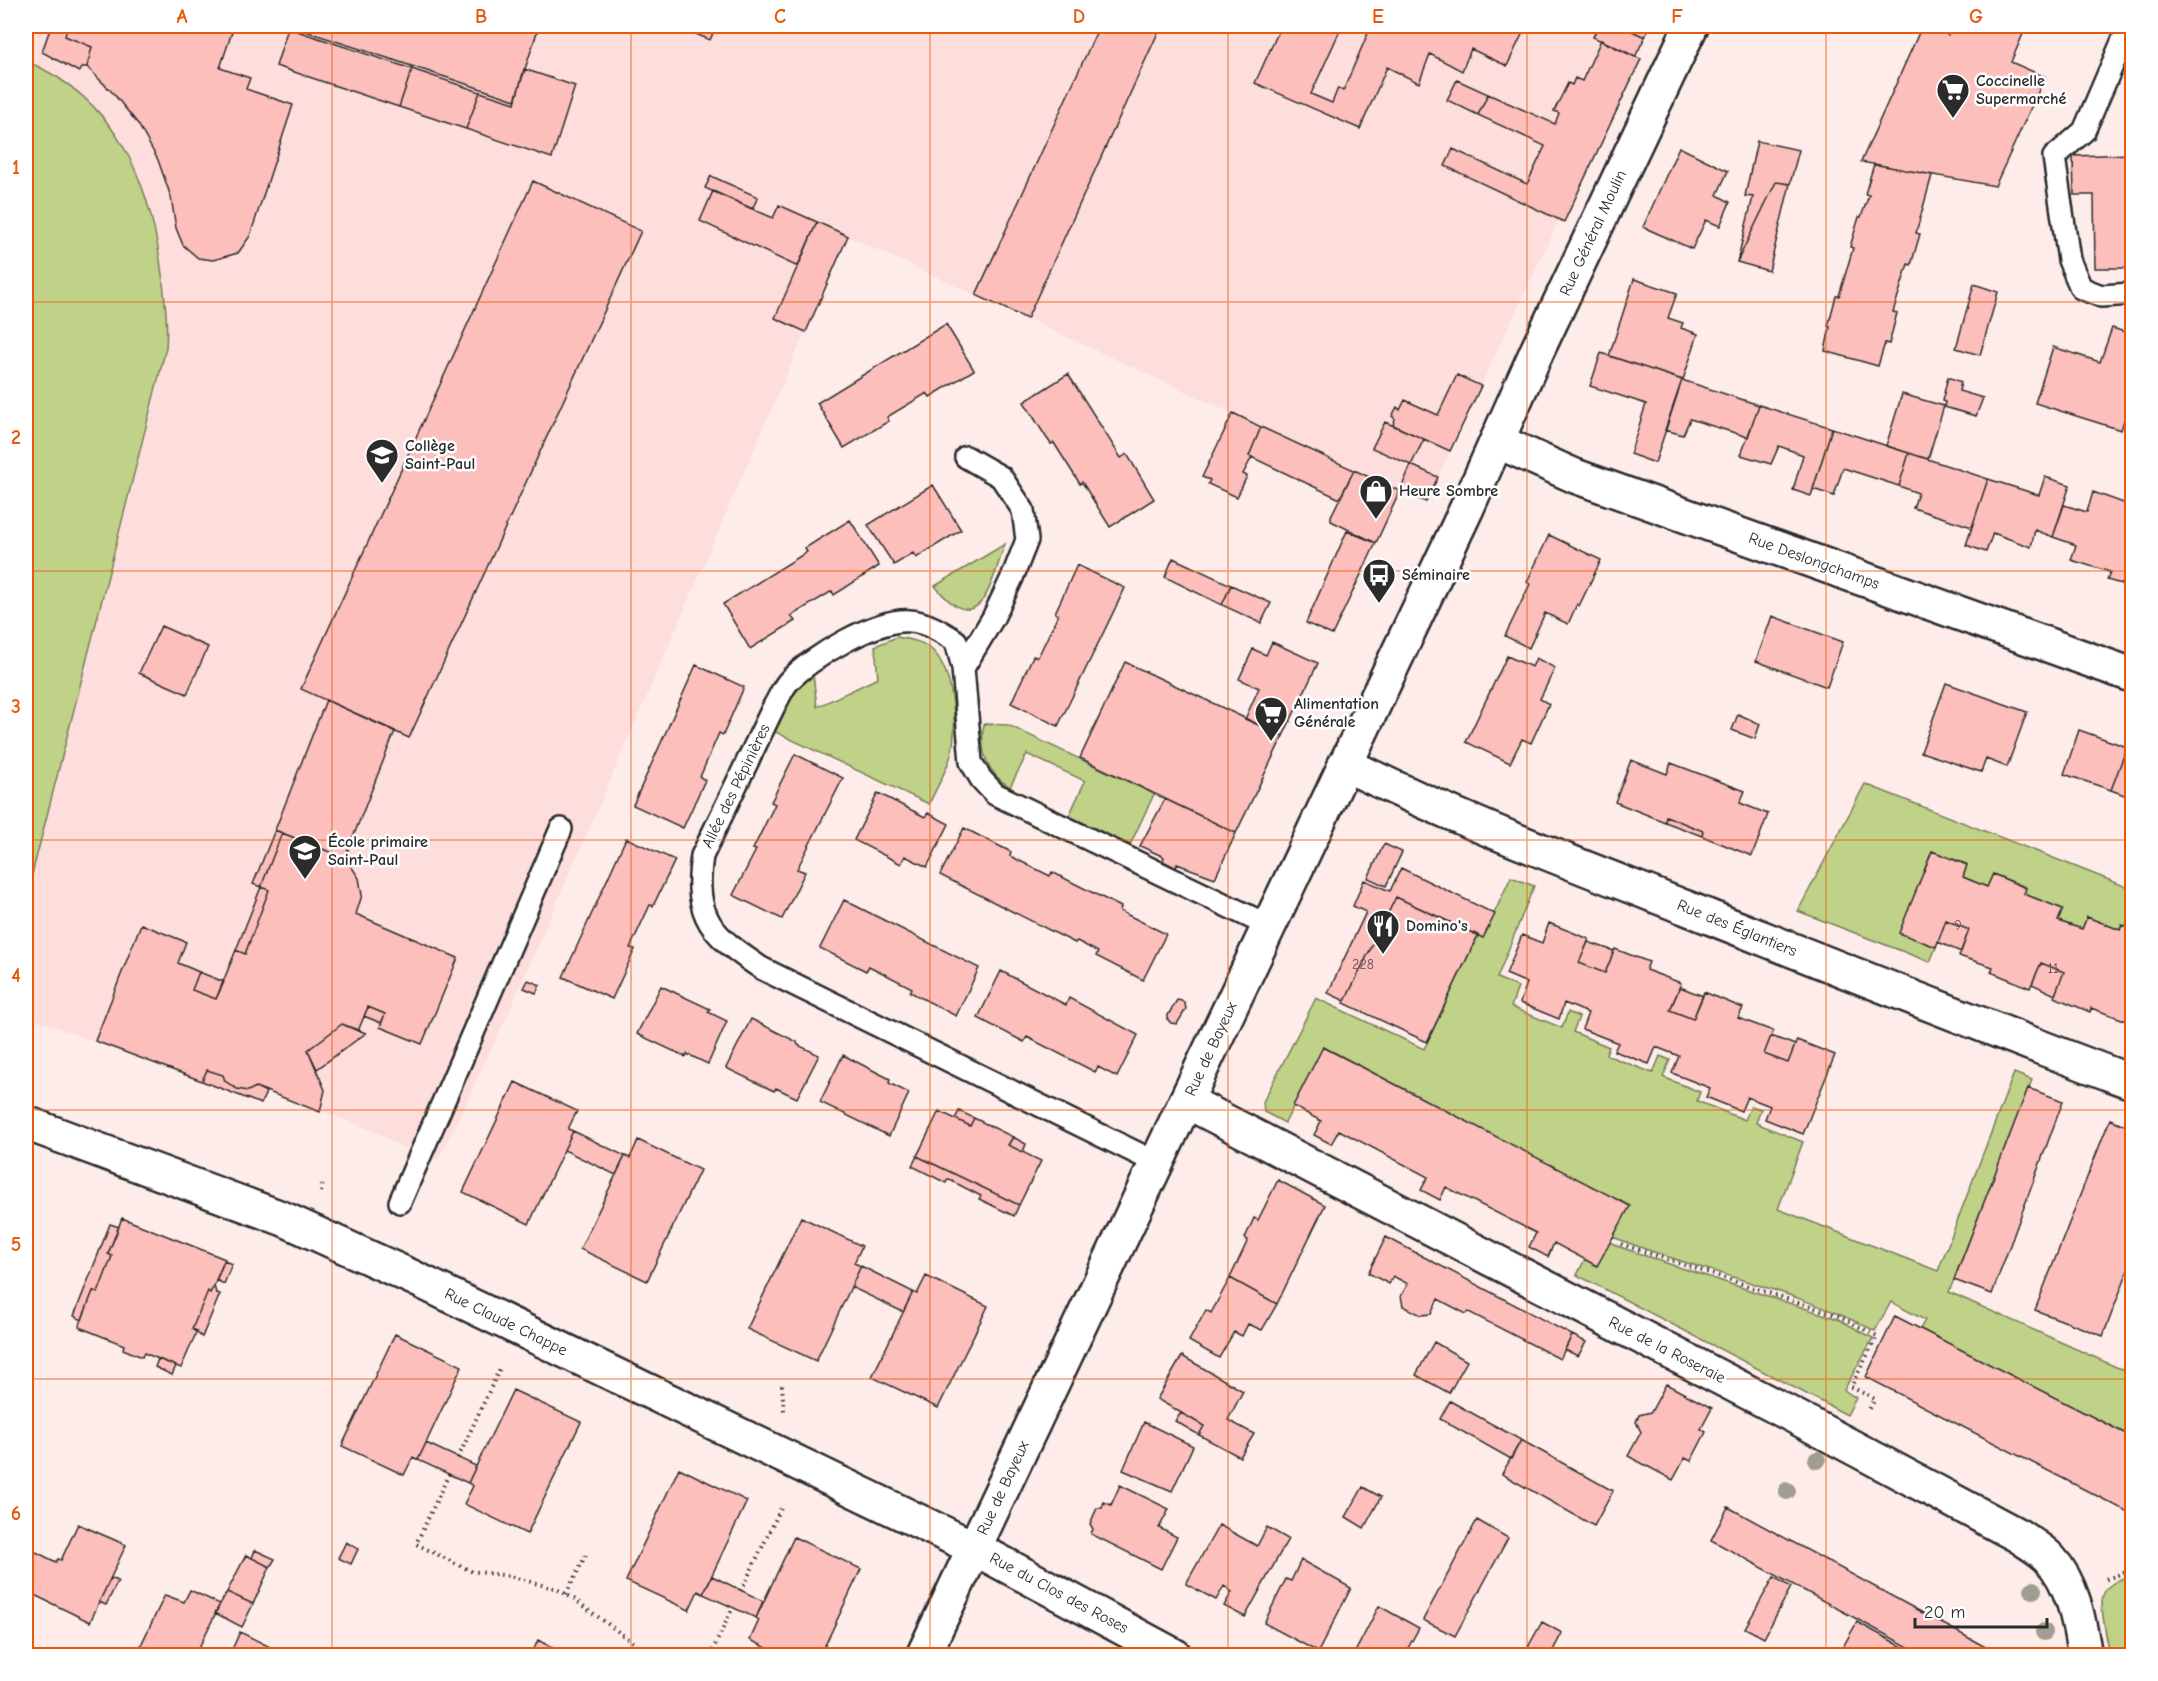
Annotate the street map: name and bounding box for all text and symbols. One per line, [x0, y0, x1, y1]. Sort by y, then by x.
text: A [176, 5, 188, 28]
text: B [475, 5, 487, 28]
text: C [774, 5, 786, 28]
text: D [1073, 5, 1085, 28]
text: E [1372, 5, 1384, 28]
text: F [1671, 5, 1683, 28]
text: G [1969, 5, 1983, 28]
supermarket icon: Coccinelle Supermarché [1935, 72, 1971, 119]
place label: Coccinelle Supermarché [1976, 72, 2066, 108]
text: 1 [12, 156, 20, 179]
street label: Rue Général Moulin [1556, 167, 1630, 299]
text: 2 [11, 426, 21, 449]
school or university icon: Collège Saint-Paul [364, 437, 400, 484]
place label: Collège Saint-Paul [405, 437, 475, 473]
shop icon: Heure Sombre [1358, 473, 1394, 520]
place label: Heure Sombre [1399, 482, 1498, 500]
street label: Rue Deslongchamps [1746, 529, 1882, 593]
bus stop icon: Séminaire [1361, 557, 1397, 604]
place label: Séminaire [1402, 566, 1470, 584]
text: 3 [11, 695, 21, 718]
supermarket icon: Alimentation Générale [1253, 695, 1289, 742]
place label: Alimentation Générale [1294, 695, 1379, 731]
street label: Allée des Pépinières [698, 721, 774, 851]
place label: École primaire Saint-Paul [328, 832, 428, 869]
school or university icon: École primaire Saint-Paul [287, 833, 323, 880]
street label: Rue des Églantiers [1674, 895, 1800, 960]
restaurant icon: Domino's [1365, 908, 1401, 955]
place label: Domino's [1406, 917, 1468, 935]
house number: 9 [1954, 917, 1962, 934]
house number: 228 [1352, 956, 1374, 973]
house number: 11 [2047, 960, 2059, 977]
text: 4 [11, 964, 21, 987]
street label: Rue de Bayeux [1181, 999, 1241, 1099]
text: 5 [11, 1233, 21, 1256]
street label: Rue Claude Chappe [442, 1284, 570, 1360]
street label: Rue de la Roseraie [1606, 1313, 1728, 1387]
street label: Rue de Bayeux [973, 1438, 1033, 1538]
text: 6 [11, 1502, 21, 1525]
street label: Rue du Clos des Roses [987, 1549, 1132, 1637]
scale bar [1915, 1591, 2047, 1629]
text: 20 m [1924, 1602, 1965, 1623]

